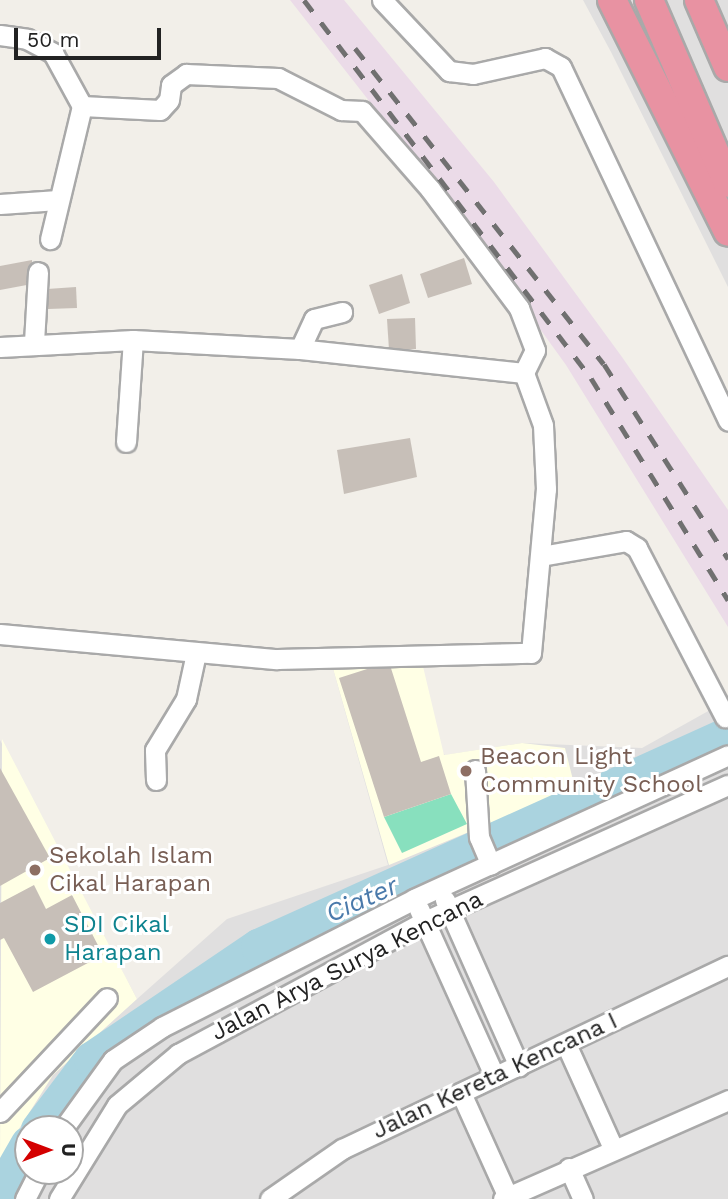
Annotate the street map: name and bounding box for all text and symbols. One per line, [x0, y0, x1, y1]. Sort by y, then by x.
scale bar [18, 14, 164, 58]
text: 50 m [27, 27, 79, 52]
place label: Beacon Light Community School [480, 743, 703, 799]
marker: Beacon Light Community School [458, 763, 474, 779]
place label: Sekolah Islam Cikal Harapan [49, 842, 213, 898]
marker: Sekolah Islam Cikal Harapan [27, 862, 43, 878]
water label: Ciater [321, 870, 403, 930]
street label: Jalan Arya Surya Kencana [206, 884, 488, 1048]
place label: SDI Cikal Harapan [64, 911, 169, 967]
marker: SDI Cikal Harapan [42, 931, 58, 947]
street label: Jalan Kereta Kencana I [367, 1006, 623, 1146]
north arrow [14, 1115, 84, 1185]
text: U [57, 1143, 80, 1157]

